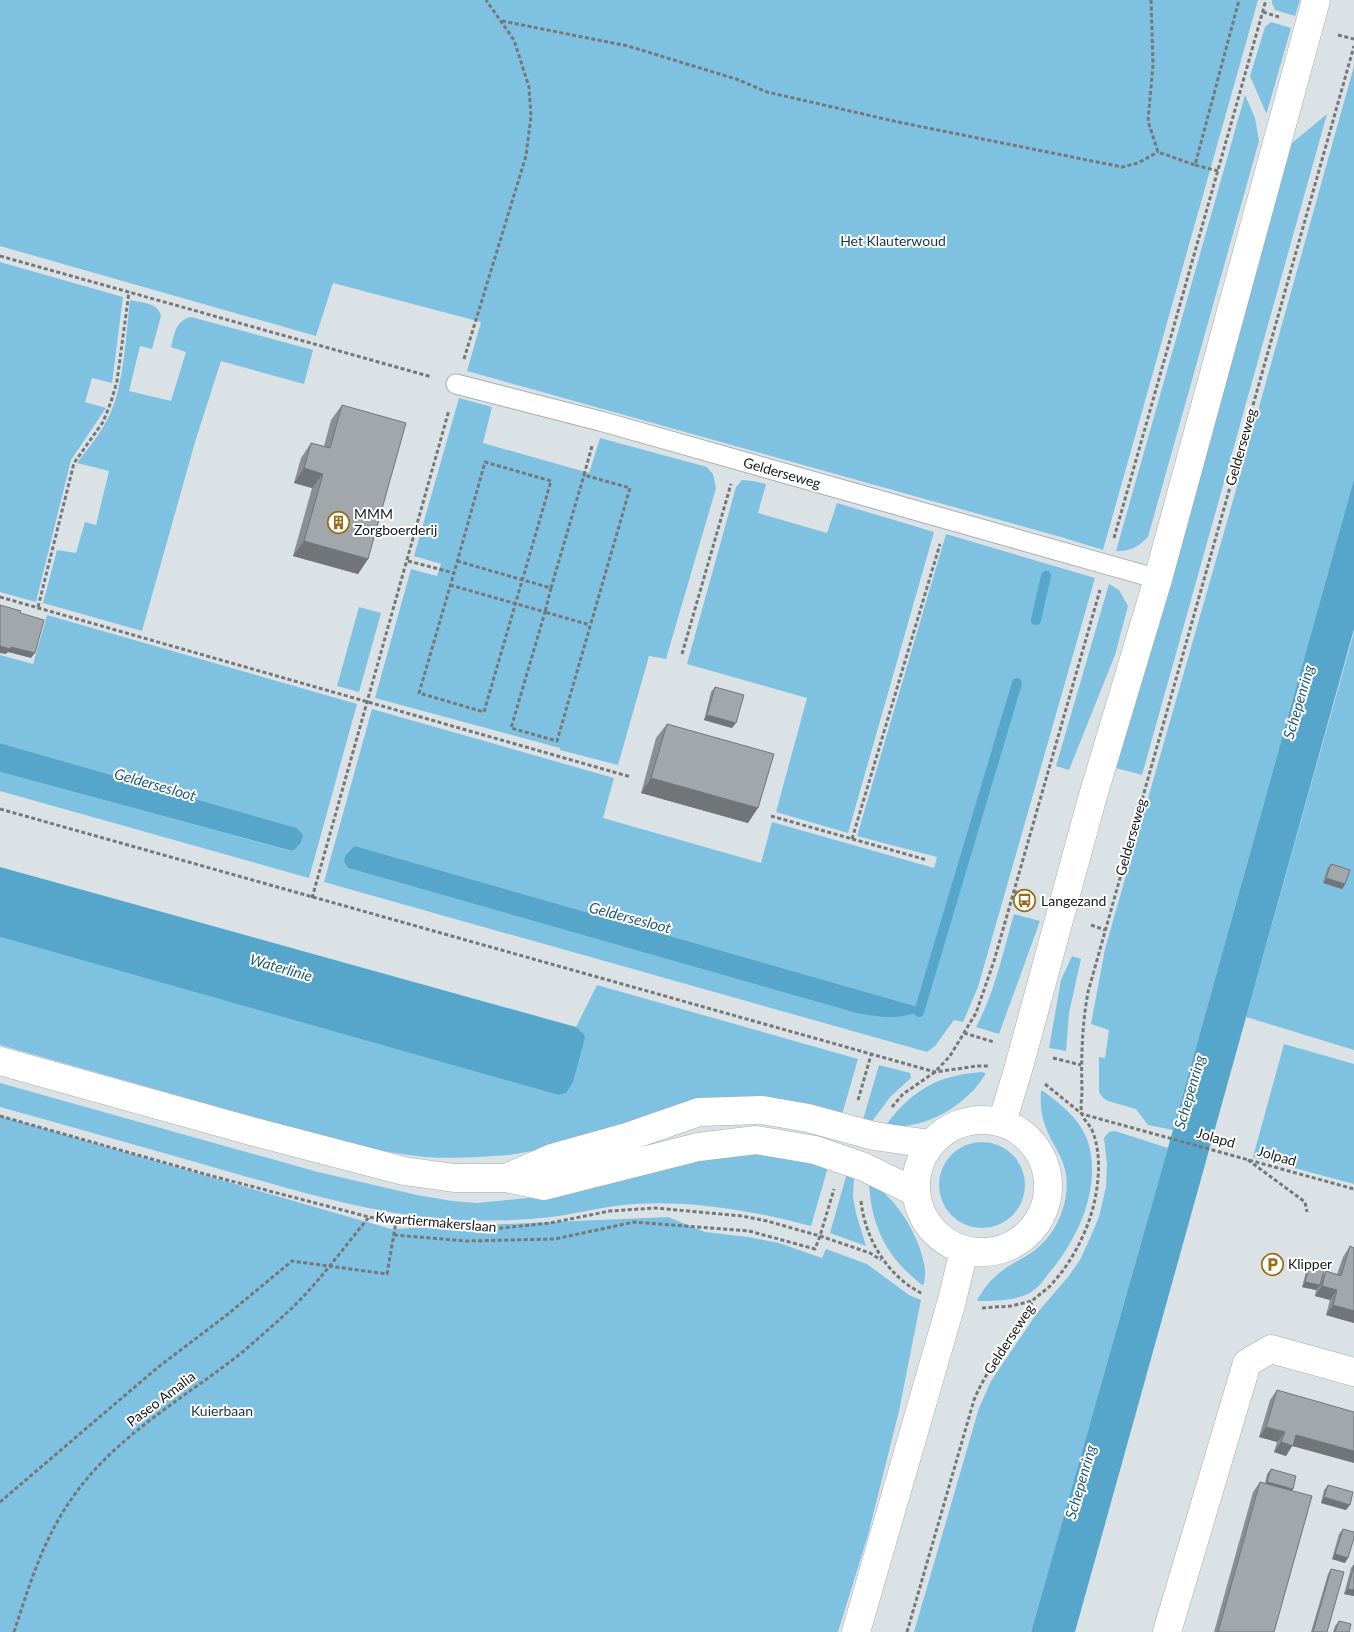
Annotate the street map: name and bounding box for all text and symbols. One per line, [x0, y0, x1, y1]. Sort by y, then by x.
park label: Het Klauterwoud [840, 232, 946, 249]
street label: Gelderseweg [1221, 406, 1260, 488]
street label: Gelderseweg [741, 453, 823, 492]
place label: MMM Zorgboerderij [354, 505, 437, 538]
building icon: MMM Zorgboerderij [326, 510, 350, 534]
water label: Schepenring [1279, 662, 1317, 741]
water label: Geldersesloot [112, 764, 199, 804]
street label: Gelderseweg [1111, 796, 1150, 878]
bus stop icon: Langezand [1013, 889, 1037, 913]
place label: Langezand [1041, 892, 1106, 909]
water label: Geldersesloot [587, 897, 674, 937]
water label: Waterlinie [248, 950, 315, 985]
water label: Schepenring [1170, 1052, 1208, 1131]
street label: Jolapd [1195, 1124, 1237, 1151]
street label: Jolpad [1256, 1142, 1298, 1169]
street label: Kwartiermakerslaan [375, 1208, 497, 1235]
parking icon: Klipper [1260, 1252, 1284, 1276]
place label: Klipper [1288, 1255, 1332, 1272]
street label: Gelderseweg [980, 1301, 1038, 1377]
street label: Paseo Amalia [123, 1367, 198, 1430]
park label: Kuierbaan [191, 1402, 253, 1419]
water label: Schepenring [1061, 1442, 1099, 1521]

